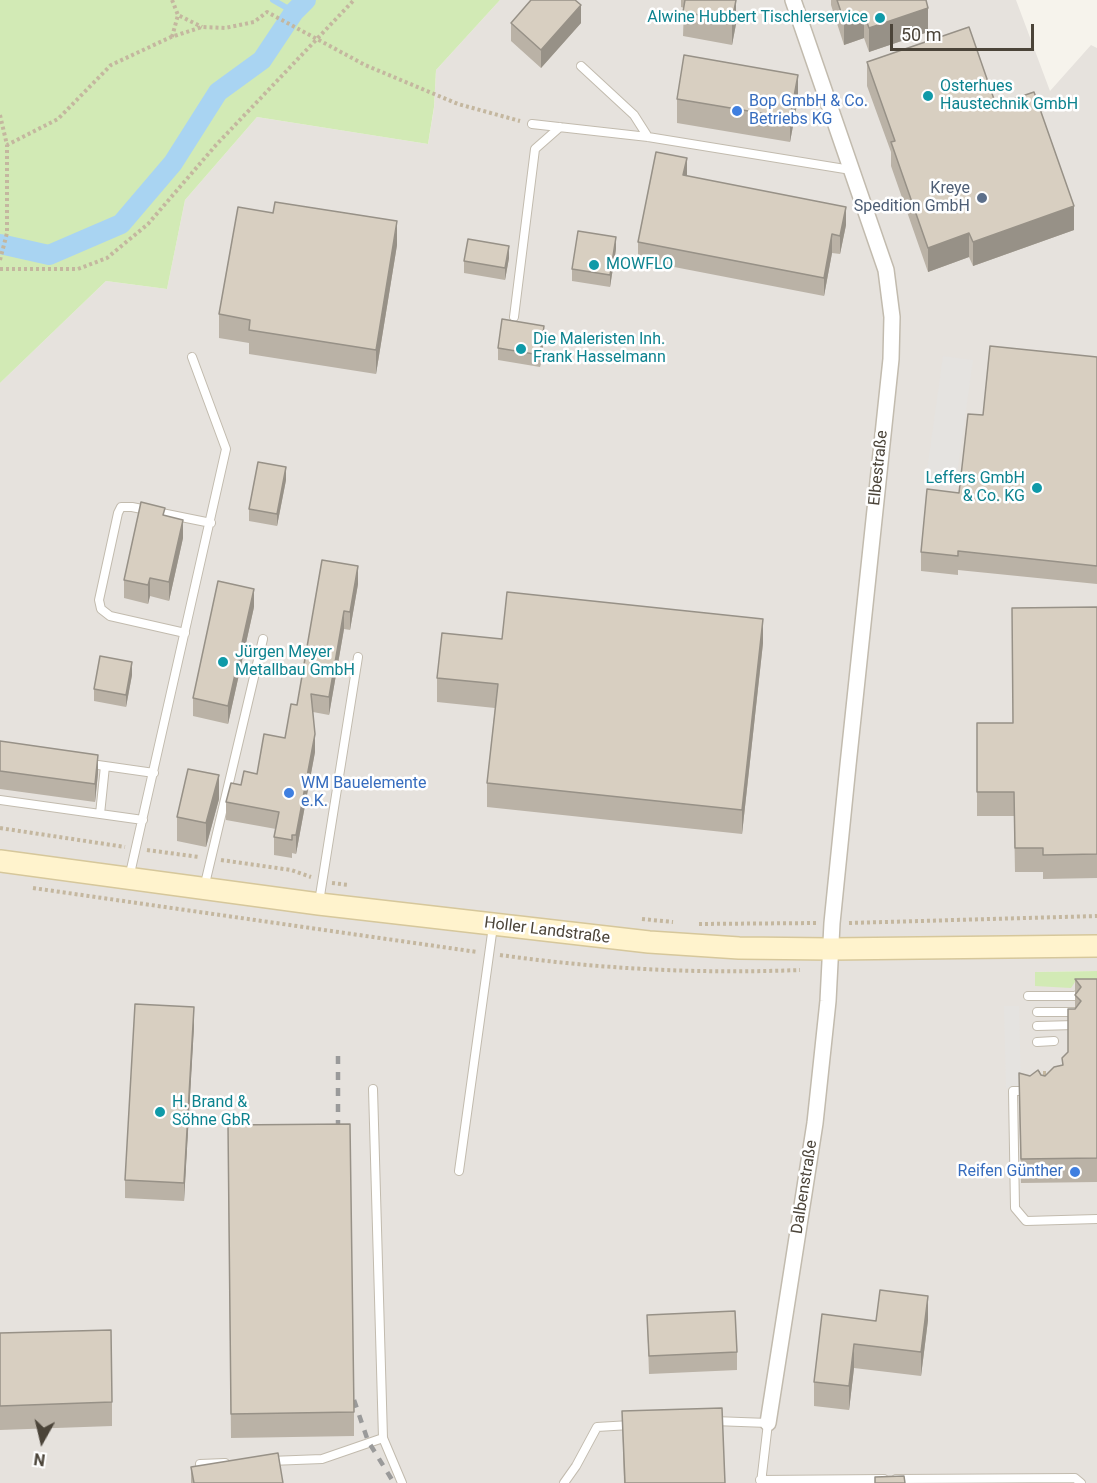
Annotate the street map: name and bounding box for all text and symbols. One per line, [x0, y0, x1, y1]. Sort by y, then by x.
place label: Alwine Hubbert Tischlerservice [647, 8, 868, 28]
marker: Alwine Hubbert Tischlerservice [873, 11, 887, 25]
scale bar [893, 12, 1037, 50]
text: 50 m [901, 24, 941, 45]
place label: Osterhues Haustechnik GmbH [940, 77, 1078, 115]
marker: Osterhues Haustechnik GmbH [921, 89, 935, 103]
place label: Bop GmbH & Co. Betriebs KG [749, 92, 868, 130]
marker: Bop GmbH & Co. Betriebs KG [730, 104, 744, 118]
place label: Kreye Spedition GmbH [854, 179, 970, 217]
marker: Kreye Spedition GmbH [975, 191, 989, 205]
place label: MOWFLO [606, 255, 673, 275]
marker: MOWFLO [587, 258, 601, 272]
place label: Die Maleristen Inh. Frank Hasselmann [533, 330, 666, 368]
marker: Die Maleristen Inh. Frank Hasselmann [514, 342, 528, 356]
street label: Elbestraße [865, 429, 893, 507]
place label: Leffers GmbH & Co. KG [926, 469, 1025, 507]
marker: Leffers GmbH & Co. KG [1030, 481, 1044, 495]
place label: Jürgen Meyer Metallbau GmbH [235, 643, 355, 681]
marker: Jürgen Meyer Metallbau GmbH [216, 655, 230, 669]
place label: WM Bauelemente e.K. [301, 774, 427, 812]
marker: WM Bauelemente e.K. [282, 786, 296, 800]
street label: Holler Landstraße [483, 914, 611, 948]
place label: H. Brand & Söhne GbR [172, 1093, 250, 1131]
marker: H. Brand & Söhne GbR [153, 1105, 167, 1119]
street label: Dalbenstraße [788, 1139, 822, 1235]
place label: Reifen Günther [958, 1162, 1063, 1182]
marker: Reifen Günther [1068, 1165, 1082, 1179]
north arrow [12, 1411, 72, 1471]
text: N [33, 1449, 46, 1470]

